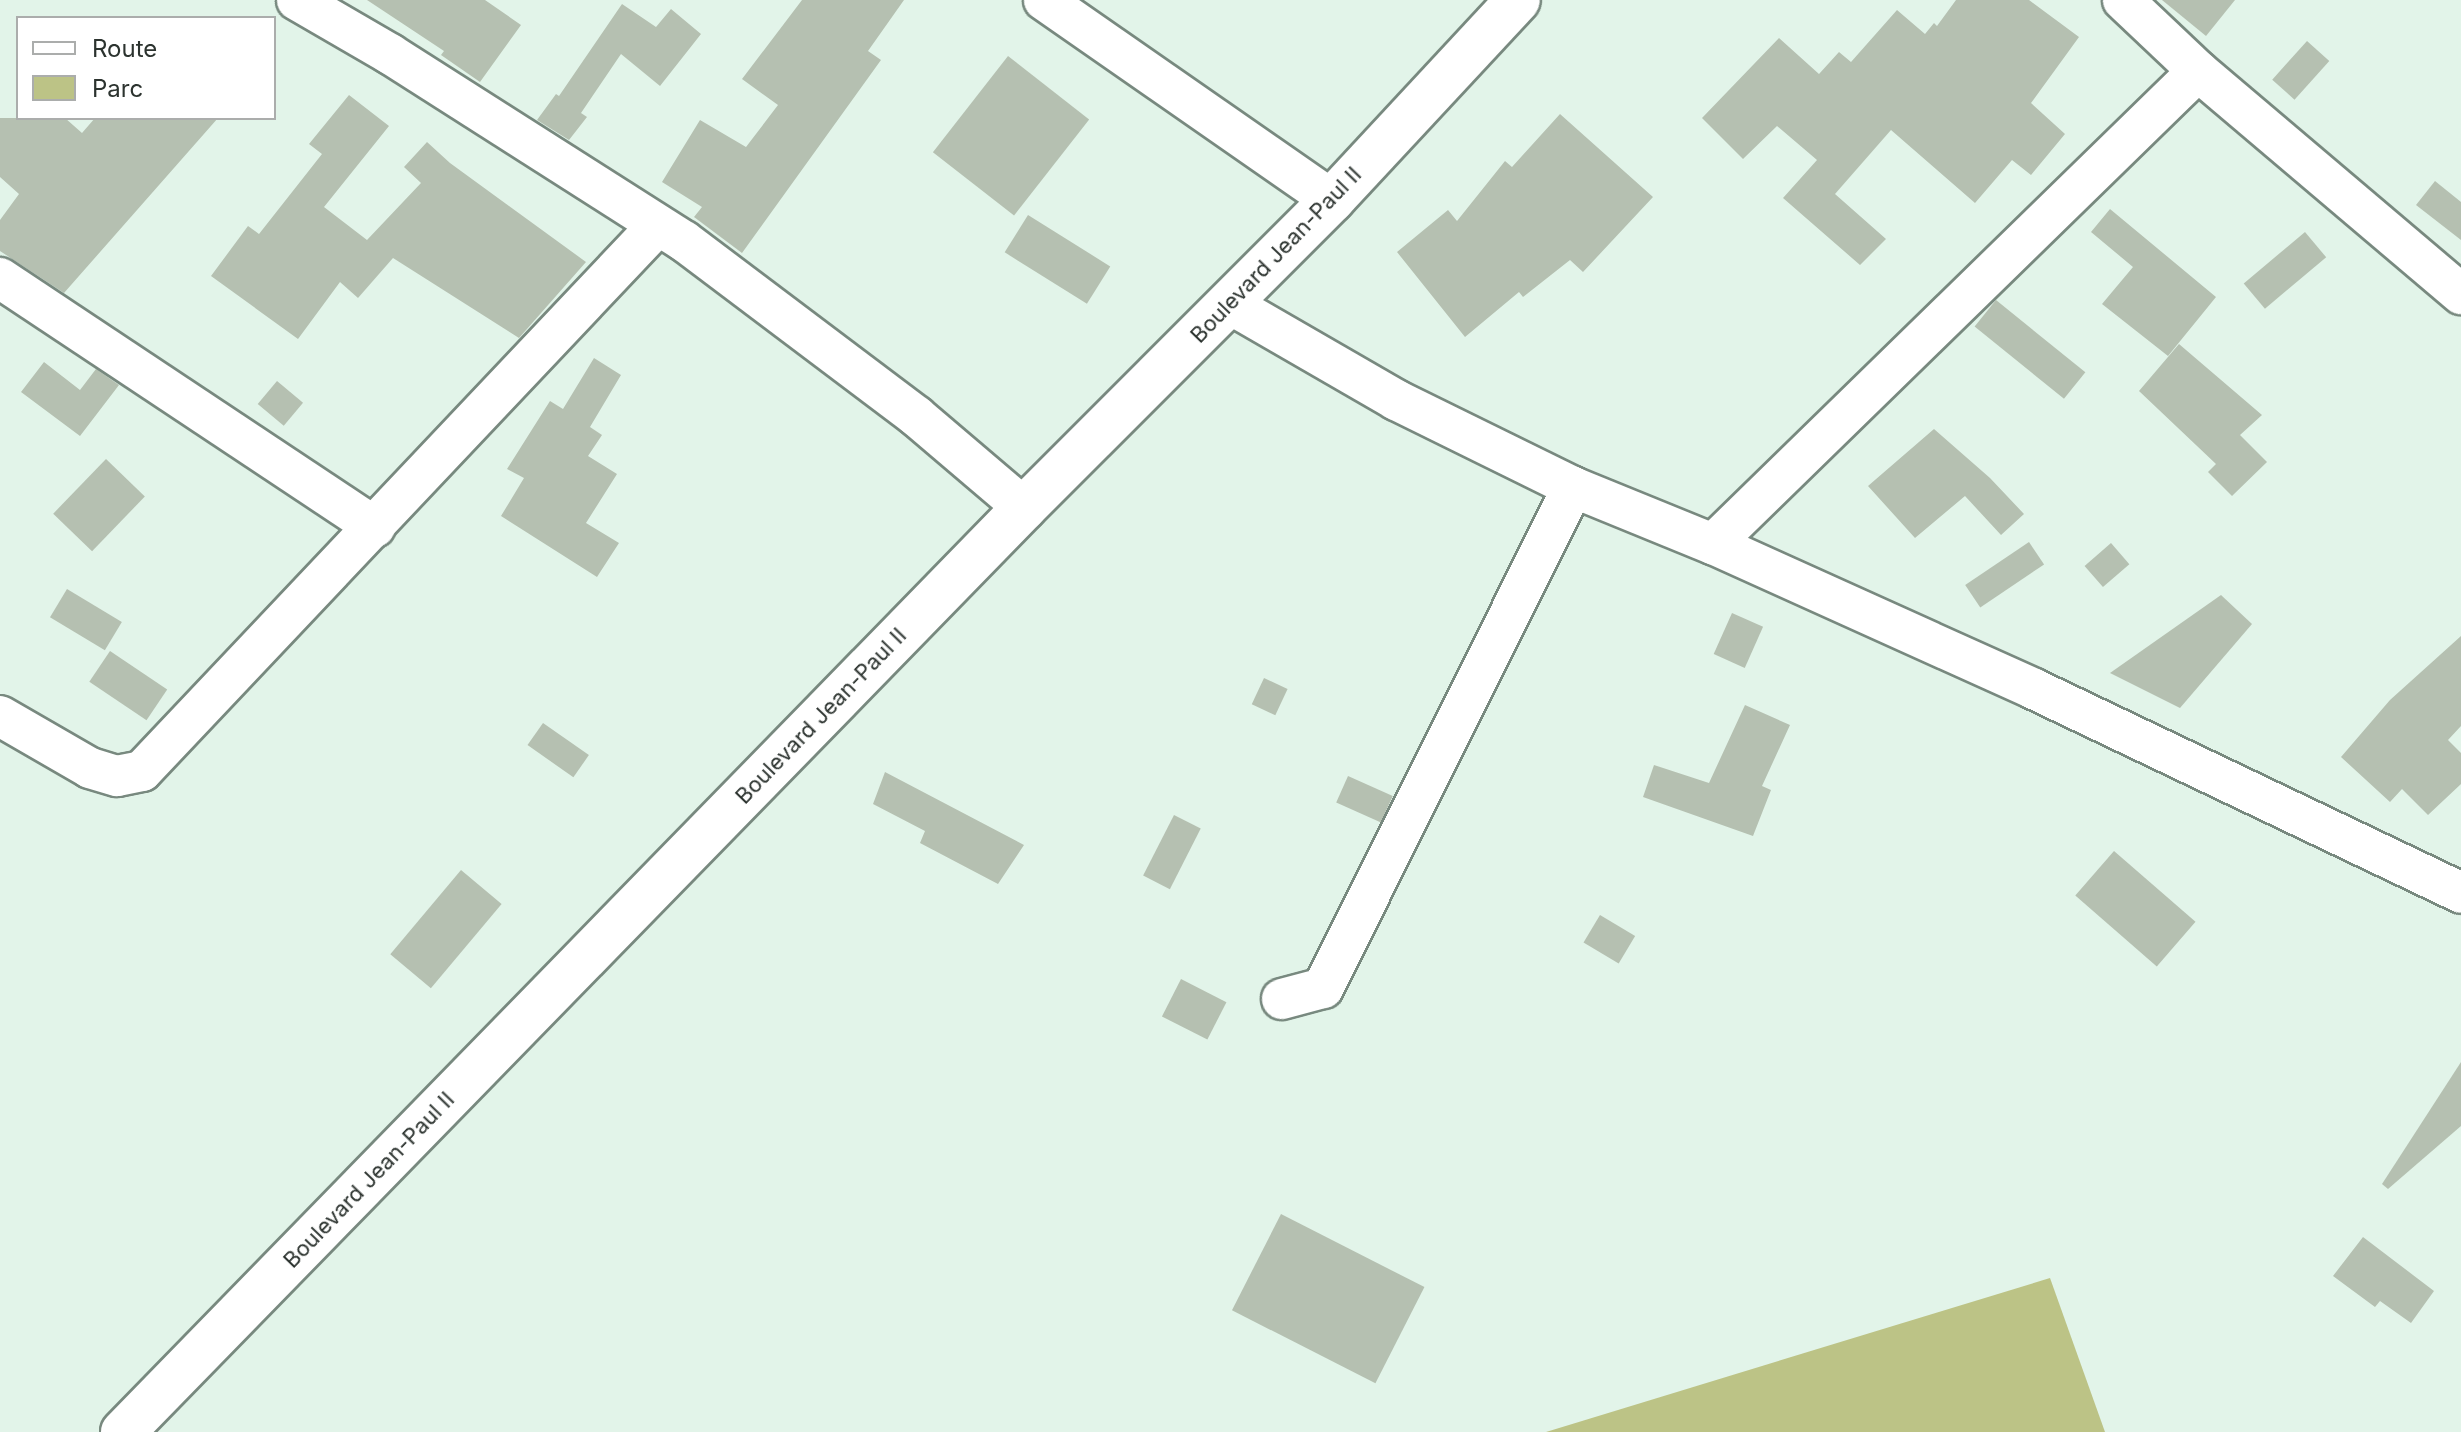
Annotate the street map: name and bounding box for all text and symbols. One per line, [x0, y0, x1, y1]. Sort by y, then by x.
legend [16, 16, 276, 120]
text: Route [92, 34, 157, 63]
text: Parc [92, 74, 143, 103]
street label: Boulevard Jean-Paul II [1185, 162, 1367, 348]
street label: Boulevard Jean-Paul II [730, 623, 912, 809]
street label: Boulevard Jean-Paul II [278, 1087, 460, 1273]

